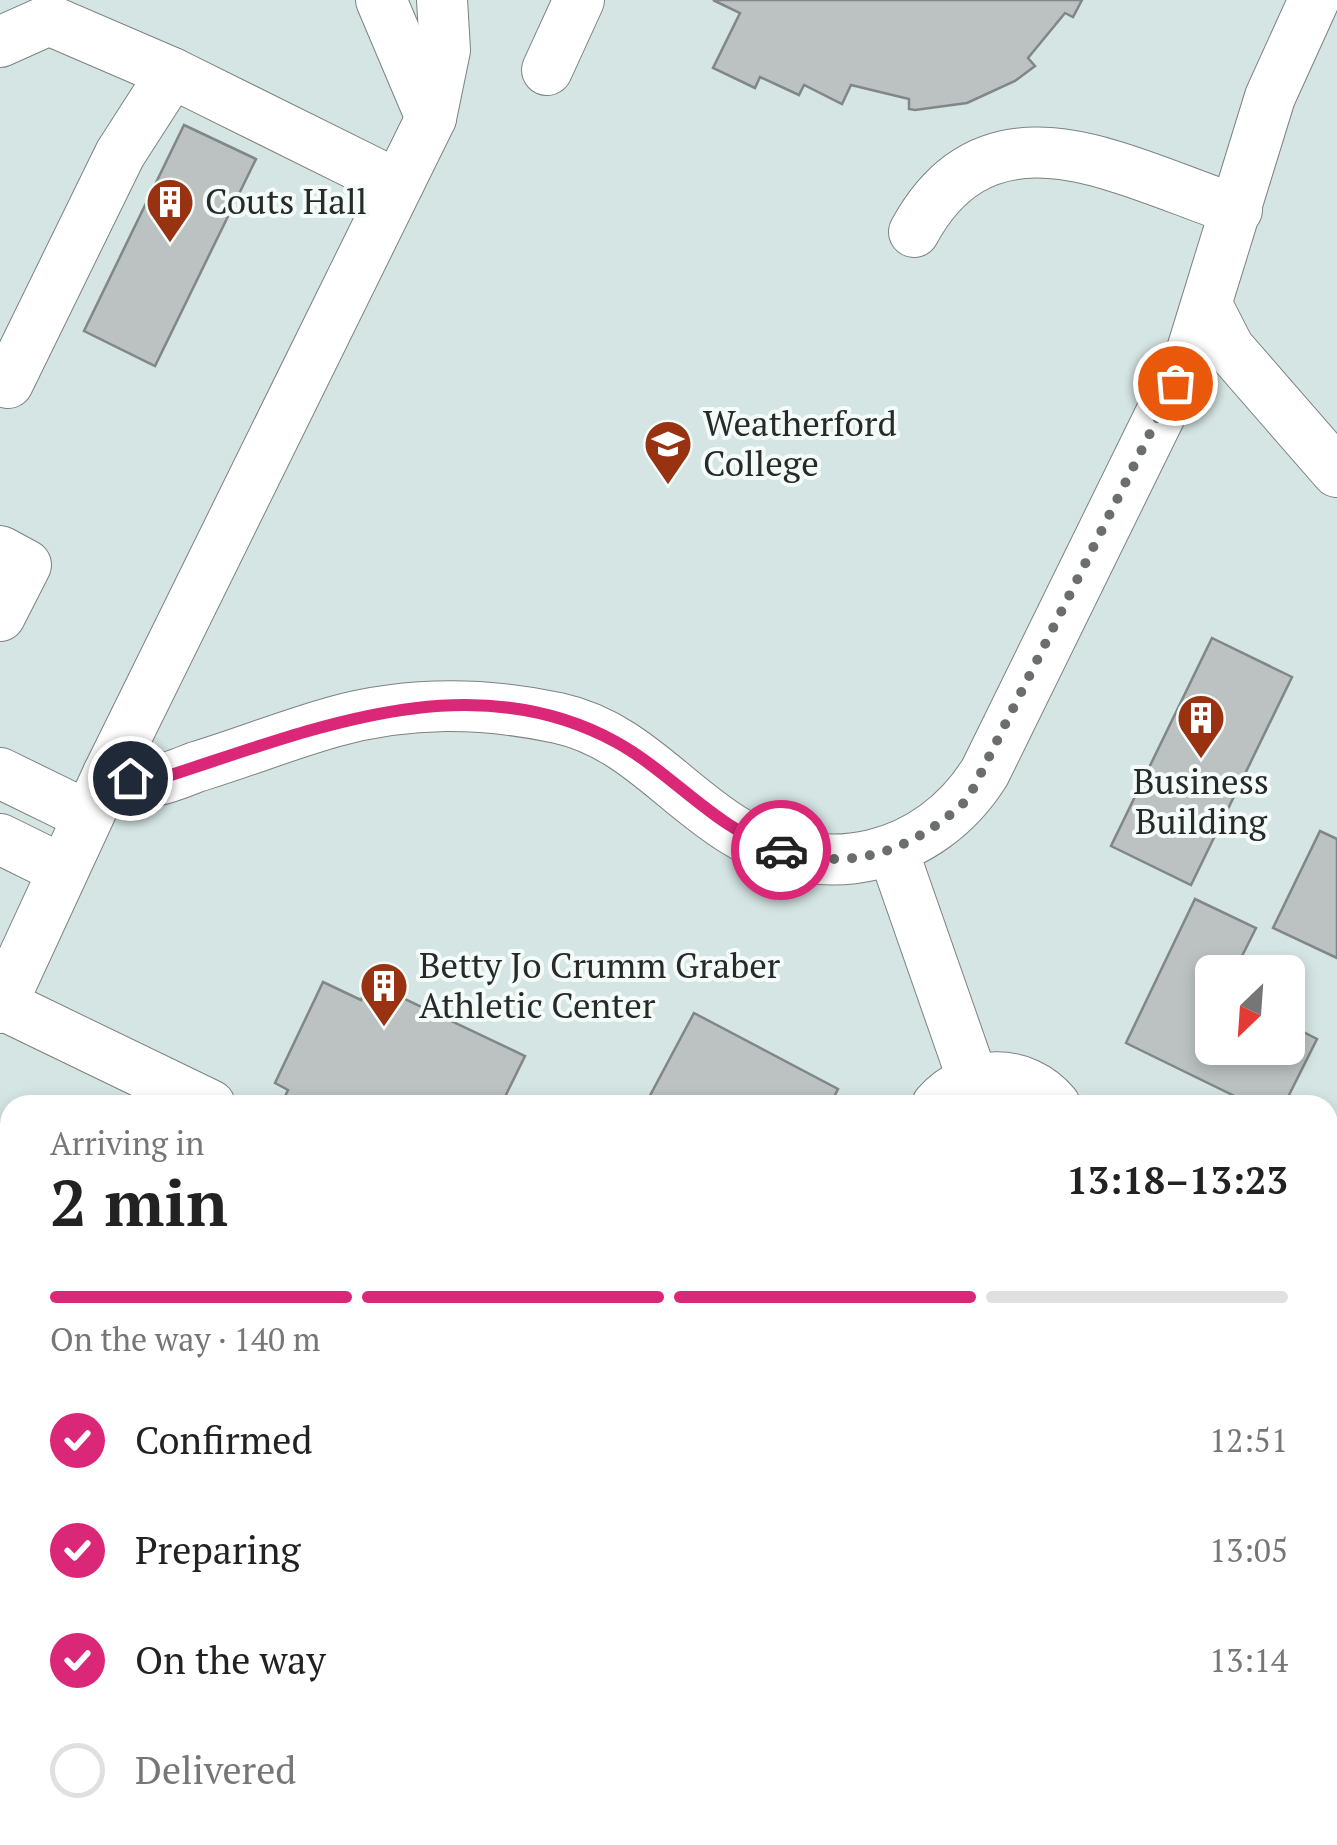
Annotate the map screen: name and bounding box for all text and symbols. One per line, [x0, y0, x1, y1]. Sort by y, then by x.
building icon: Couts Hall [144, 176, 196, 244]
place label: Couts Hall [205, 178, 367, 224]
pin [1133, 341, 1218, 426]
icon: bag [1148, 356, 1203, 411]
place label: Weatherford College [703, 400, 897, 486]
school or university icon: Weatherford College [642, 418, 694, 486]
building icon: Business Building [1175, 692, 1227, 760]
pin [88, 736, 173, 821]
icon: home [103, 751, 158, 806]
place label: Business Building [1133, 758, 1269, 844]
courier [731, 800, 831, 900]
icon: car [754, 823, 809, 878]
place label: Betty Jo Crumm Graber Athletic Center [419, 942, 781, 1028]
north arrow [1195, 955, 1305, 1065]
map controls [1195, 955, 1305, 1065]
building icon: Betty Jo Crumm Graber Athletic Center [358, 960, 410, 1028]
text: Arriving in [50, 1122, 204, 1164]
text: 13:18–13:23 [1066, 1155, 1288, 1205]
text: 2 min [50, 1158, 228, 1245]
text: On the way · 140 m [50, 1318, 320, 1360]
icon: check [50, 1413, 105, 1468]
text: Confirmed [135, 1415, 313, 1465]
text: 12:51 [1209, 1419, 1288, 1461]
icon: check [50, 1523, 105, 1578]
text: Preparing [135, 1525, 301, 1575]
text: 13:05 [1209, 1529, 1288, 1571]
icon: check [50, 1633, 105, 1688]
text: On the way [135, 1635, 326, 1685]
text: 13:14 [1209, 1639, 1288, 1681]
text: Delivered [135, 1745, 296, 1795]

